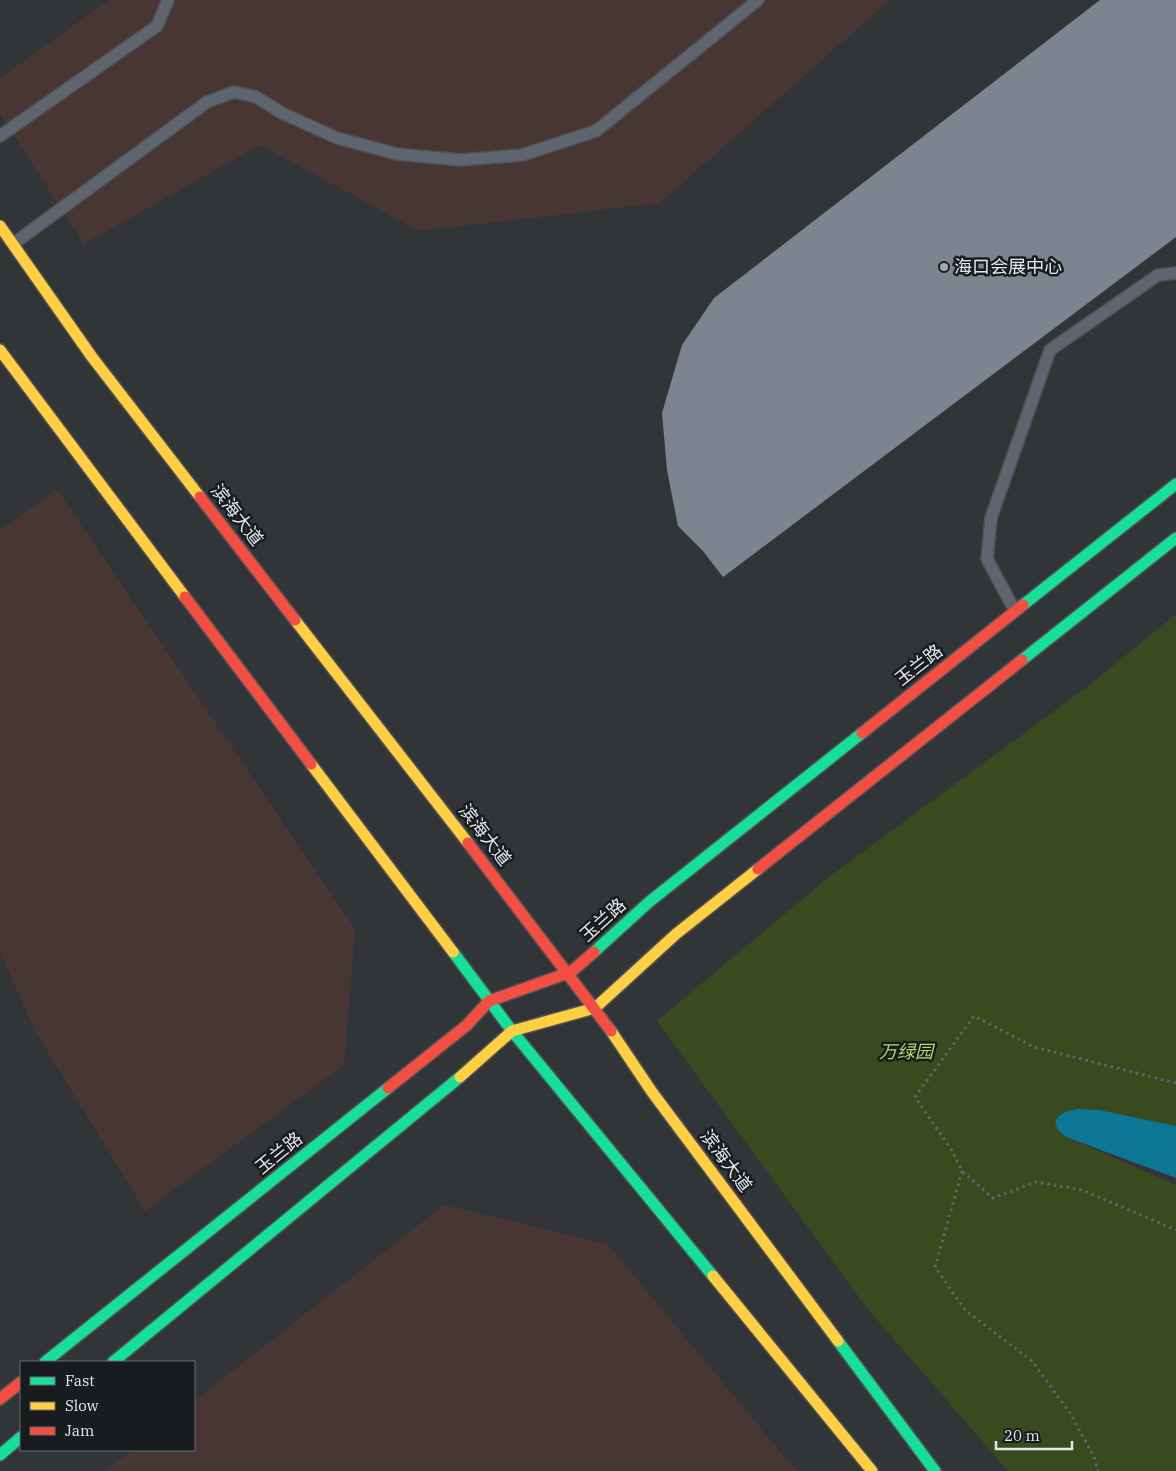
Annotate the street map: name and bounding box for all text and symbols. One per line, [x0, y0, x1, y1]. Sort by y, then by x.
place label: 海口会展中心 [954, 255, 1062, 278]
marker: 海口会展中心 [938, 261, 950, 273]
street label: 滨海大道 [206, 479, 269, 550]
street label: 玉兰路 [890, 639, 947, 690]
street label: 滨海大道 [454, 799, 517, 870]
street label: 玉兰路 [575, 893, 630, 946]
park label: 万绿园 [879, 1040, 936, 1063]
street label: 滨海大道 [696, 1125, 757, 1196]
street label: 玉兰路 [250, 1127, 307, 1179]
legend [20, 1361, 195, 1451]
text: Fast [65, 1371, 95, 1390]
text: Slow [65, 1396, 99, 1415]
scale bar [996, 1418, 1072, 1450]
text: Jam [65, 1421, 94, 1440]
text: 20 m [1004, 1426, 1040, 1445]

